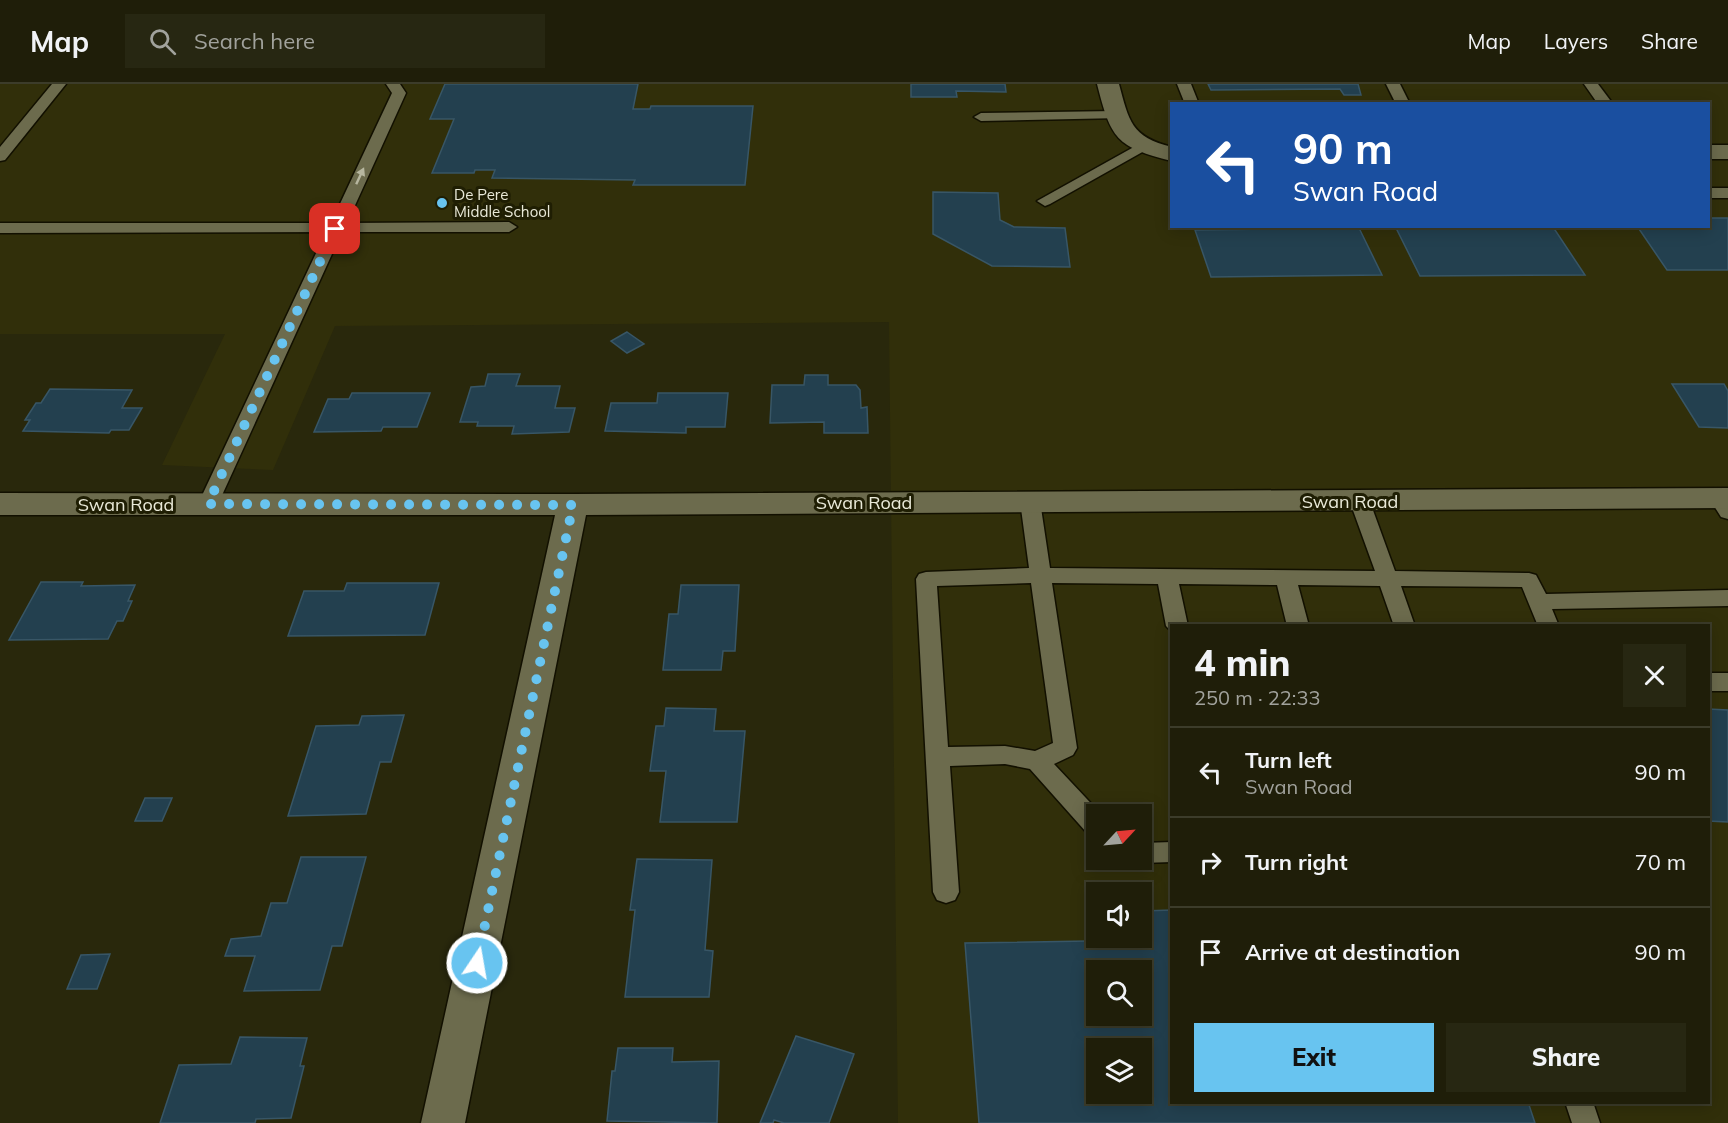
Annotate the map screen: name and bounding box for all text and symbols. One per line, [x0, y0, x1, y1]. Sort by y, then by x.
search box [125, 14, 545, 68]
text: Map [30, 24, 89, 59]
icon: search [146, 25, 179, 58]
text: Search here [194, 27, 315, 55]
text: Map [1468, 28, 1511, 54]
text: Layers [1544, 28, 1608, 54]
text: Share [1641, 28, 1698, 54]
text: 90 m [1293, 122, 1393, 175]
icon: left [1194, 126, 1272, 204]
one-way arrow [356, 168, 365, 185]
text: Swan Road [1293, 174, 1438, 208]
place label: De Pere Middle School [454, 185, 550, 221]
marker: De Pere Middle School [435, 196, 449, 210]
pin [309, 203, 360, 254]
icon: arrive [318, 212, 351, 245]
street label: Swan Road [1302, 490, 1398, 513]
street label: Swan Road [816, 491, 912, 514]
street label: Swan Road [78, 493, 174, 516]
text: 4 min [1194, 640, 1290, 685]
button: close [1623, 644, 1686, 707]
text: 250 m · 22:33 [1194, 685, 1320, 710]
text: Turn left [1245, 746, 1332, 774]
icon: left [1194, 756, 1227, 789]
text: 90 m [1635, 758, 1686, 786]
text: Swan Road [1245, 774, 1352, 799]
north arrow [1086, 804, 1152, 870]
map controls [1086, 804, 1152, 1104]
icon: right [1194, 846, 1227, 879]
text: Turn right [1245, 848, 1348, 876]
text: 70 m [1635, 848, 1686, 876]
button: sound [1086, 882, 1152, 948]
position arrow [445, 931, 509, 995]
icon: arrive [1194, 936, 1227, 969]
text: Arrive at destination [1245, 938, 1460, 966]
text: 90 m [1635, 938, 1686, 966]
button: search [1086, 960, 1152, 1026]
button: Exit [1194, 1023, 1434, 1092]
button: Share [1446, 1023, 1686, 1092]
button: layers [1086, 1038, 1152, 1104]

